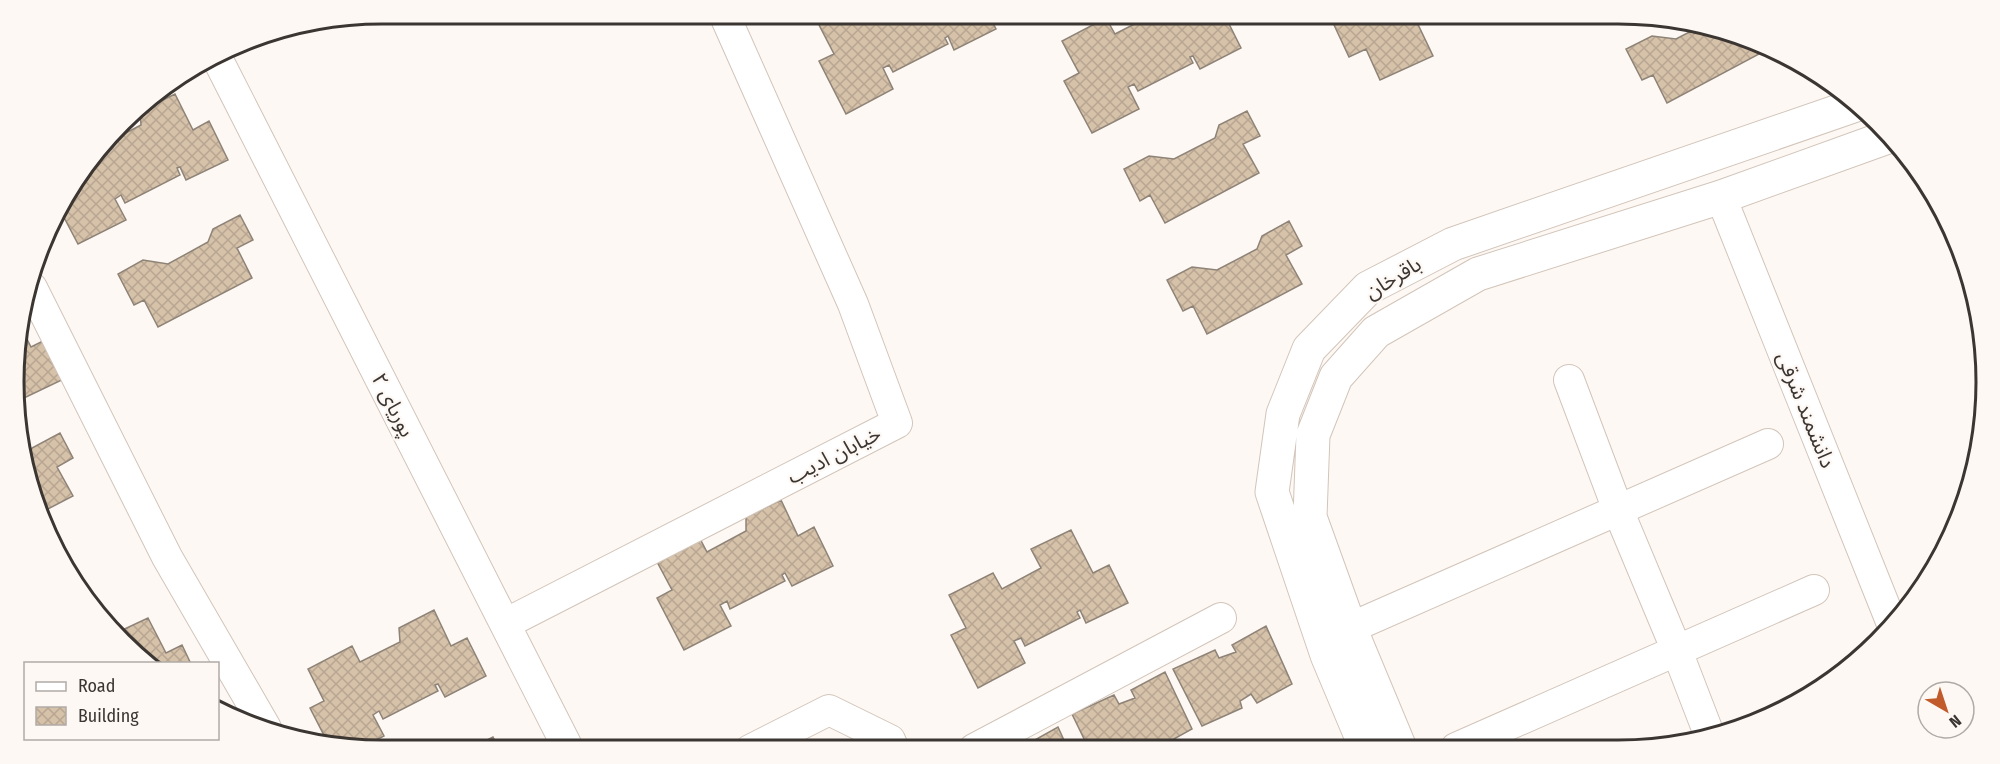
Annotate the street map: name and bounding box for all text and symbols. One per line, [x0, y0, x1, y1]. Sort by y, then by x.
street label: باقرخان [1360, 251, 1426, 305]
street label: دانشمند شرقی [1771, 348, 1841, 472]
street label: پوریای ۲ [366, 369, 420, 442]
street label: خیابان ادیب [783, 420, 885, 490]
legend [24, 662, 219, 740]
text: Road [78, 675, 115, 697]
north arrow [1916, 680, 1976, 740]
text: Building [78, 705, 139, 727]
text: N [1945, 711, 1965, 732]

